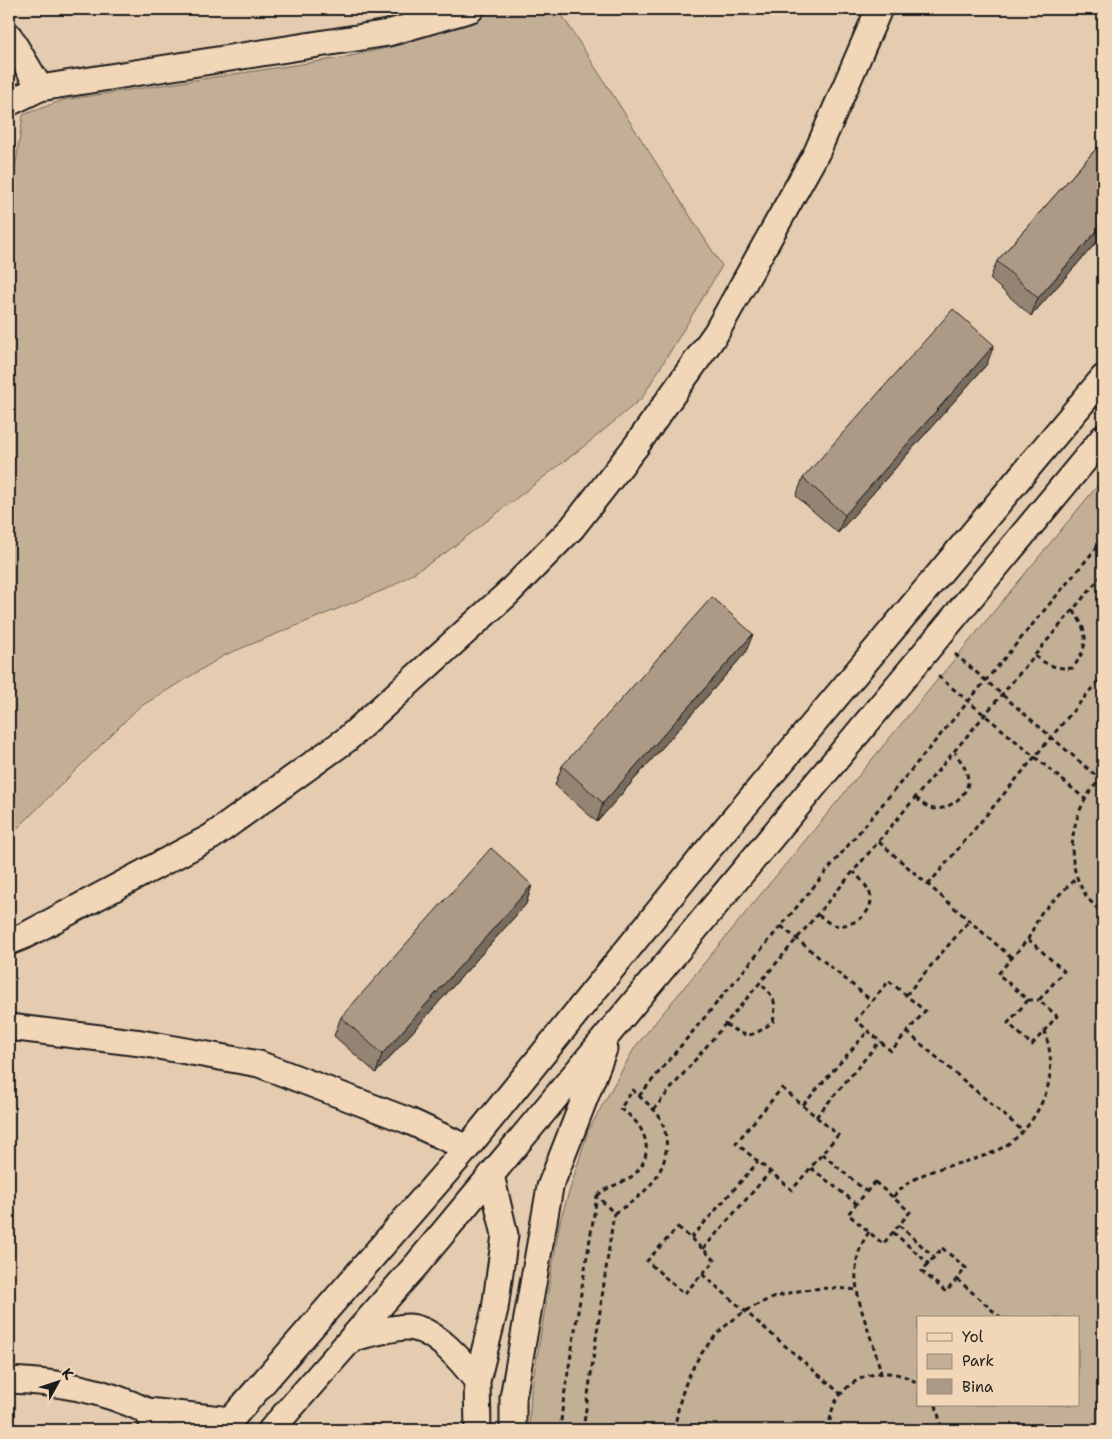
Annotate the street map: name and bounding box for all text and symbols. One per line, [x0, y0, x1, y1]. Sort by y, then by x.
legend [917, 1316, 1080, 1406]
text: Yol [962, 1327, 984, 1347]
text: Park [962, 1351, 994, 1371]
north arrow [32, 1356, 82, 1406]
text: K [58, 1364, 78, 1383]
text: Bina [962, 1377, 994, 1397]

